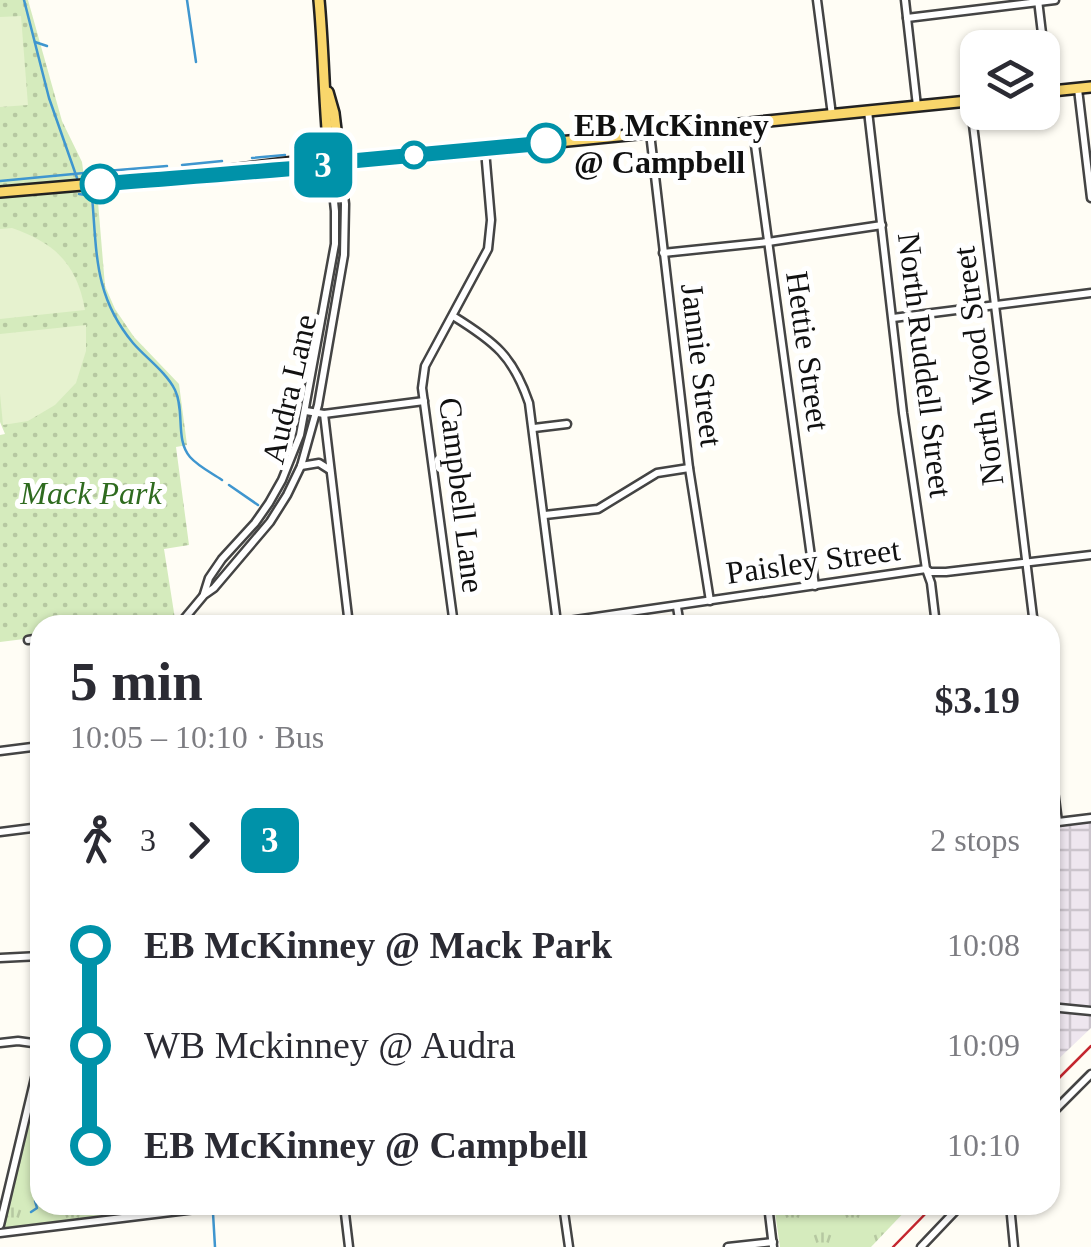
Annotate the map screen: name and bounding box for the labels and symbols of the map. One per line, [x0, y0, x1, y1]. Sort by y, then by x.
place label: EB McKinney @ Campbell [574, 107, 769, 180]
marker: EB McKinney @ Campbell [527, 124, 565, 162]
line badge: 3 [290, 132, 356, 198]
unlabelled marker [401, 142, 427, 168]
unlabelled marker [81, 165, 119, 203]
street label: North Ruddell Street [891, 230, 959, 500]
street label: North Wood Street [945, 244, 1011, 487]
street label: Hettie Street [779, 269, 837, 433]
street label: Jannie Street [674, 281, 730, 449]
street label: Audra Lane [254, 311, 324, 467]
street label: Campbell Lane [432, 395, 492, 595]
park label: Mack Park [19, 475, 162, 511]
street label: Paisley Street [724, 531, 902, 591]

